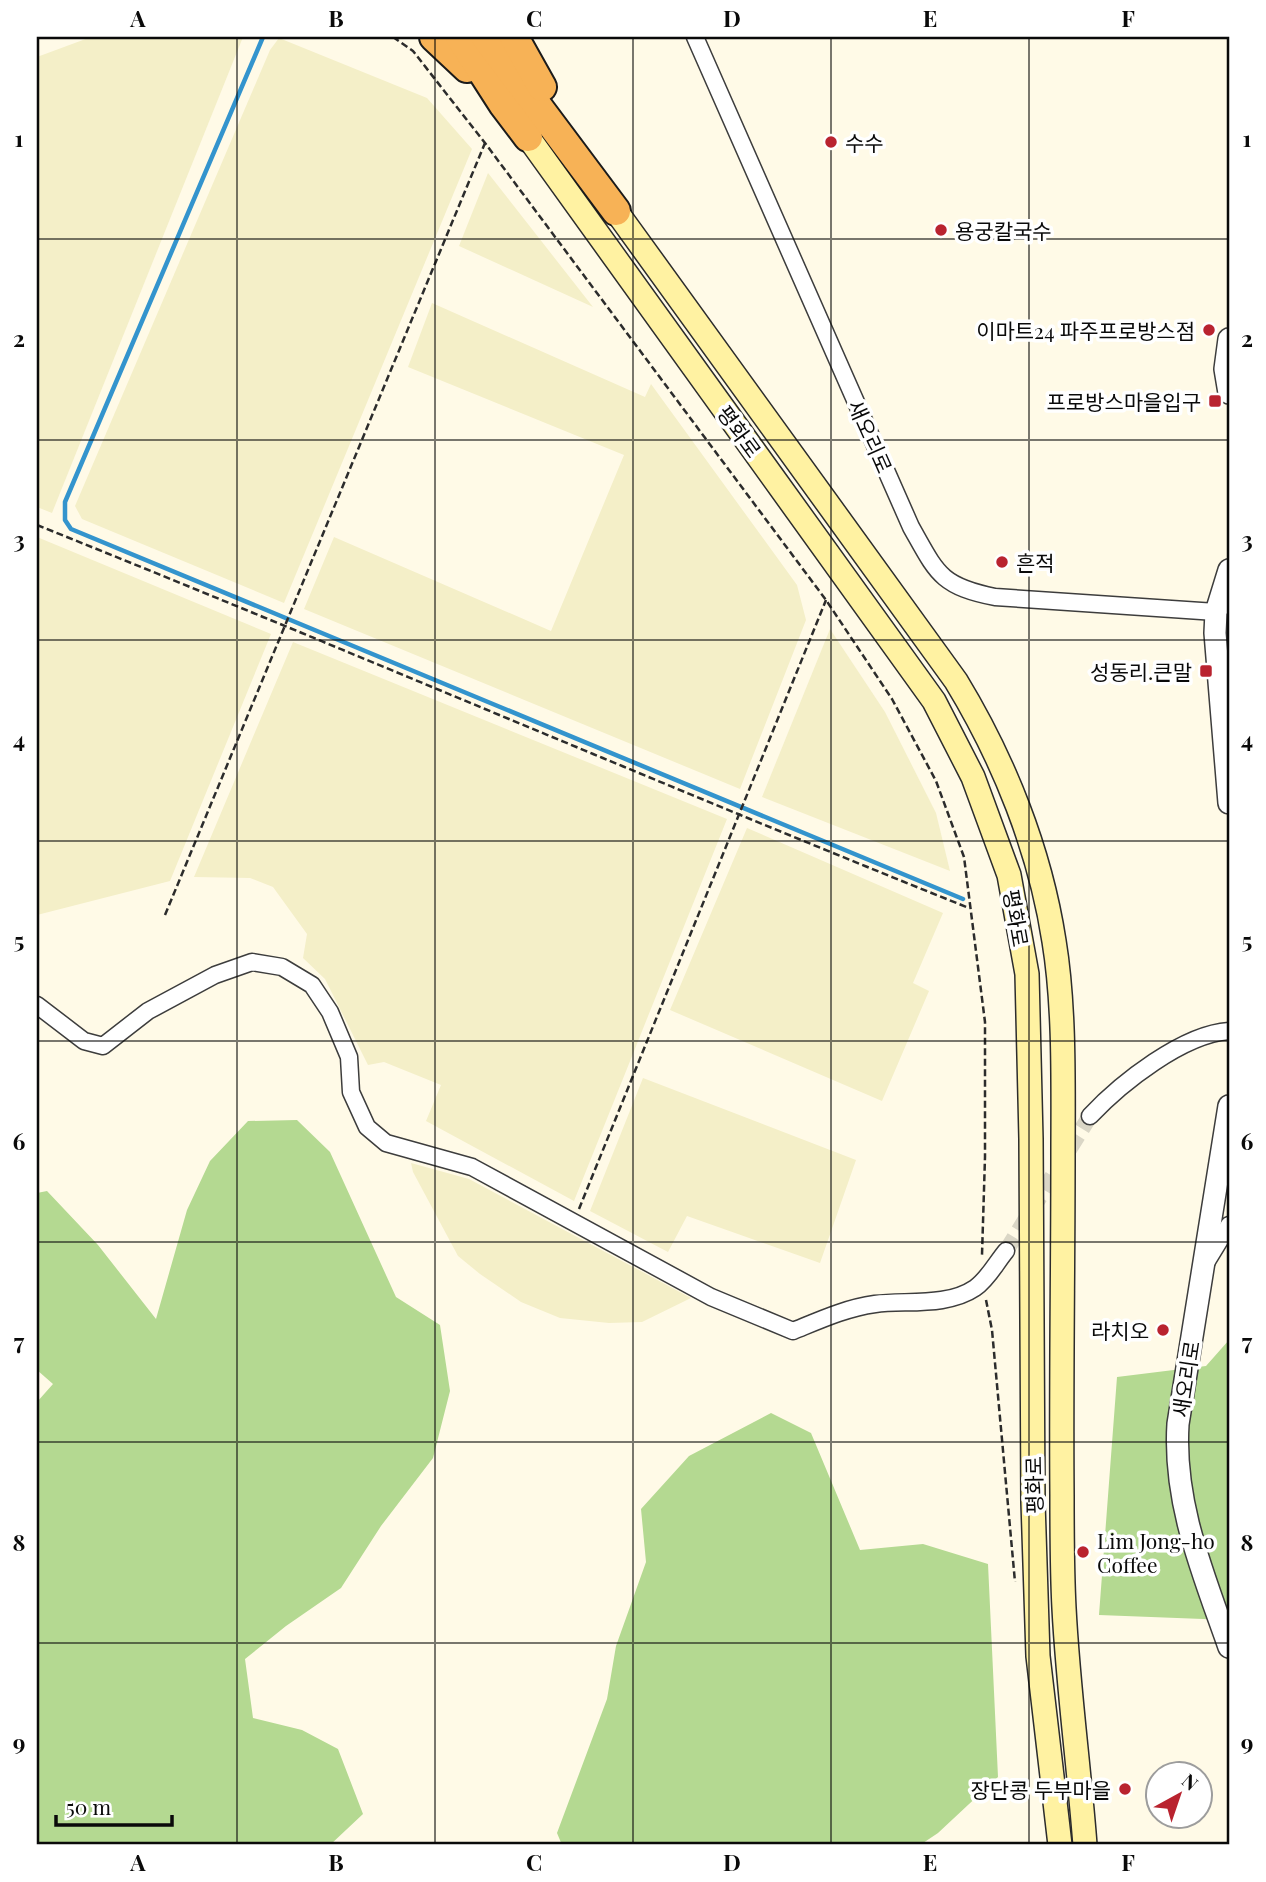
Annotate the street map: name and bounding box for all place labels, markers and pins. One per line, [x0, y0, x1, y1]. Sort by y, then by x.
place label: 수수 [845, 128, 884, 156]
marker: 수수 [823, 134, 839, 150]
place label: 용궁칼국수 [955, 216, 1052, 244]
marker: 용궁칼국수 [933, 222, 949, 238]
place label: 이마트24 파주프로방스점 [976, 316, 1195, 344]
marker: 이마트24 파주프로방스점 [1201, 322, 1217, 338]
place label: 프로방스마을입구 [1046, 387, 1201, 415]
marker: 프로방스마을입구 [1207, 393, 1223, 409]
place label: 흔적 [1016, 548, 1055, 576]
marker: 흔적 [994, 554, 1010, 570]
place label: 성동리.큰말 [1090, 657, 1192, 685]
marker: 성동리.큰말 [1198, 663, 1214, 679]
place label: 라치오 [1091, 1316, 1149, 1344]
marker: 라치오 [1155, 1322, 1171, 1338]
place label: Lim Jong-ho Coffee [1097, 1526, 1215, 1578]
marker: Lim Jong-ho Coffee [1075, 1544, 1091, 1560]
place label: 장단콩 두부마을 [971, 1775, 1111, 1803]
marker: 장단콩 두부마을 [1117, 1781, 1133, 1797]

